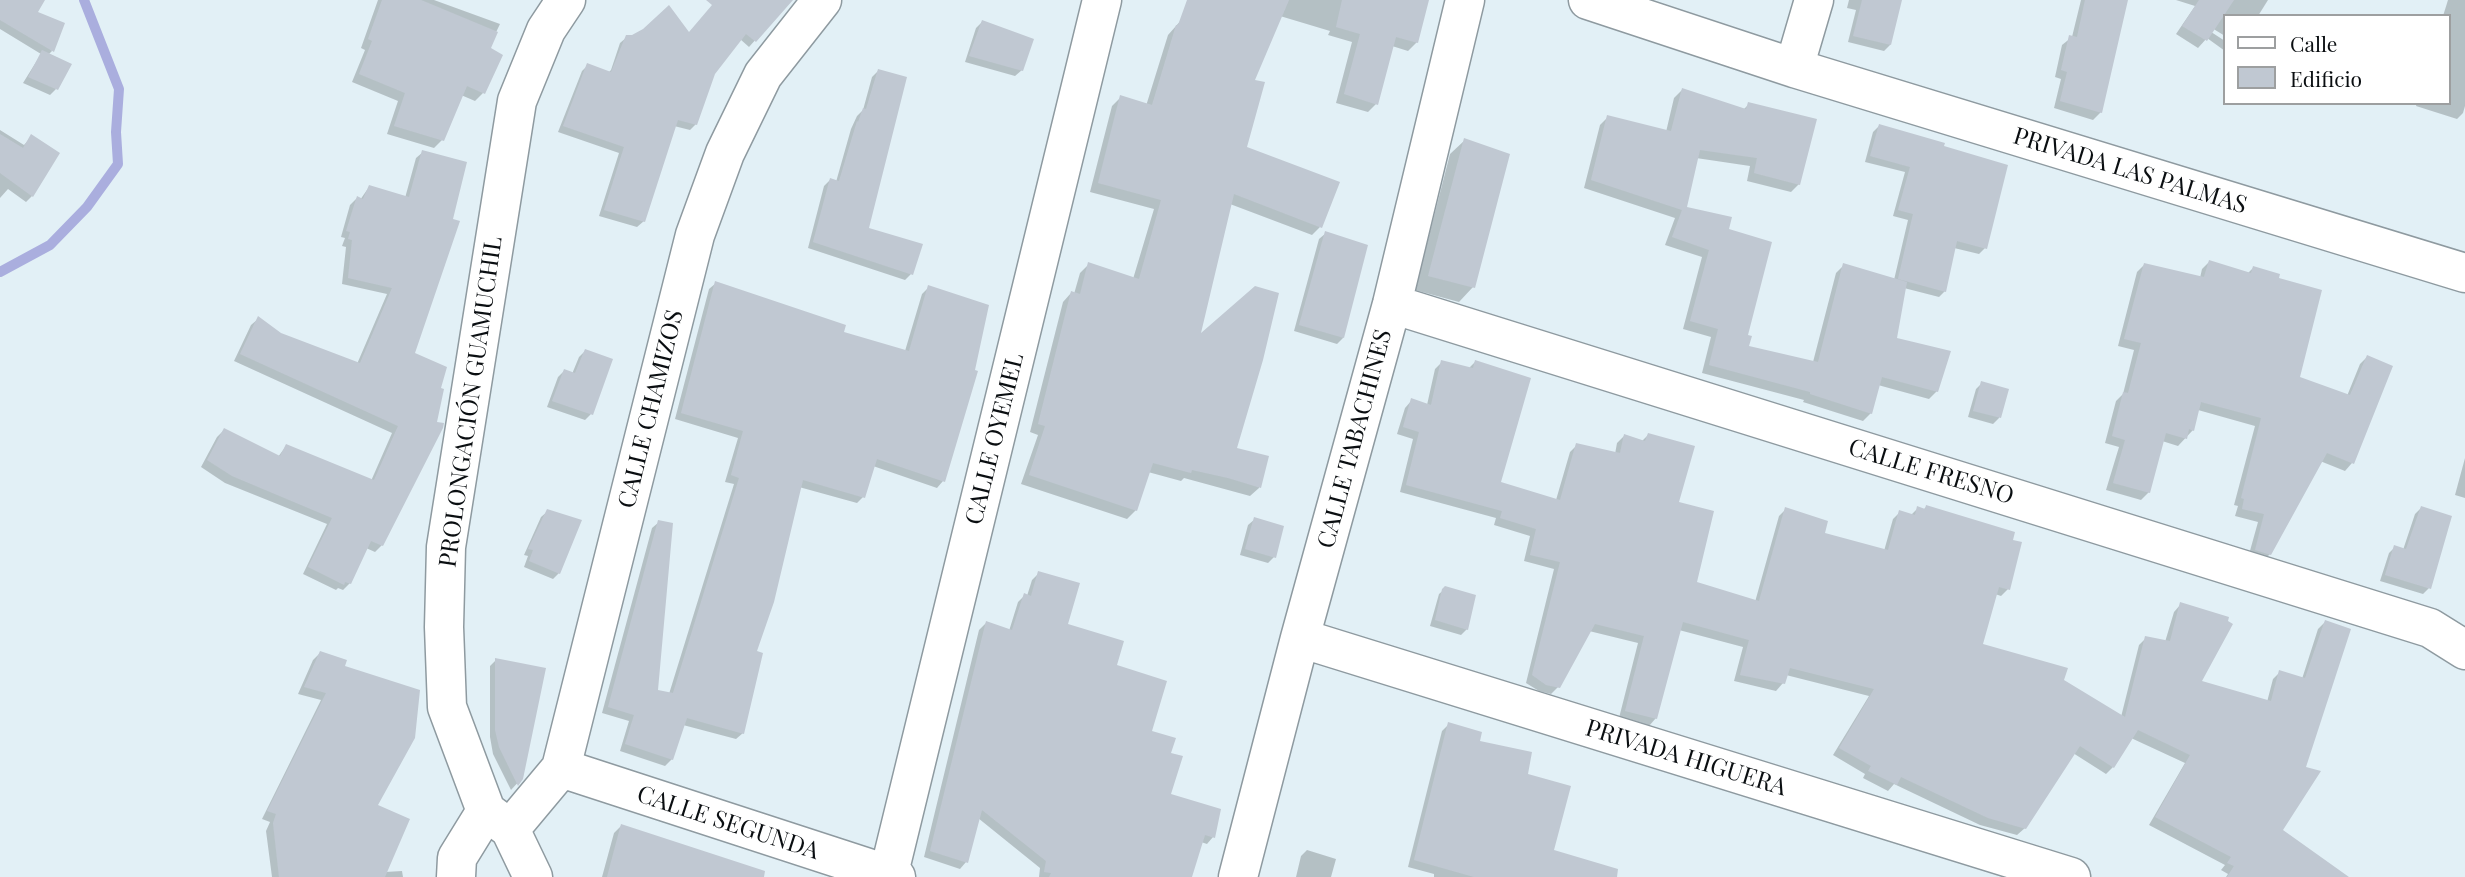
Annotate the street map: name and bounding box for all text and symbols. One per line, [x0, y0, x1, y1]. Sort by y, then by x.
legend [2224, 14, 2451, 105]
text: Calle [2290, 29, 2337, 57]
text: Edificio [2290, 64, 2362, 92]
street label: PRIVADA LAS PALMAS [2010, 122, 2250, 220]
street label: PROLONGACIÓN GUAMUCHIL [434, 235, 508, 569]
street label: CALLE CHAMIZOS [612, 307, 690, 511]
street label: CALLE TABACHINES [1312, 326, 1398, 552]
street label: CALLE OYEMEL [960, 350, 1030, 528]
street label: CALLE FRESNO [1845, 433, 2017, 511]
street label: PRIVADA HIGUERA [1582, 714, 1790, 802]
street label: CALLE SEGUNDA [633, 780, 823, 866]

